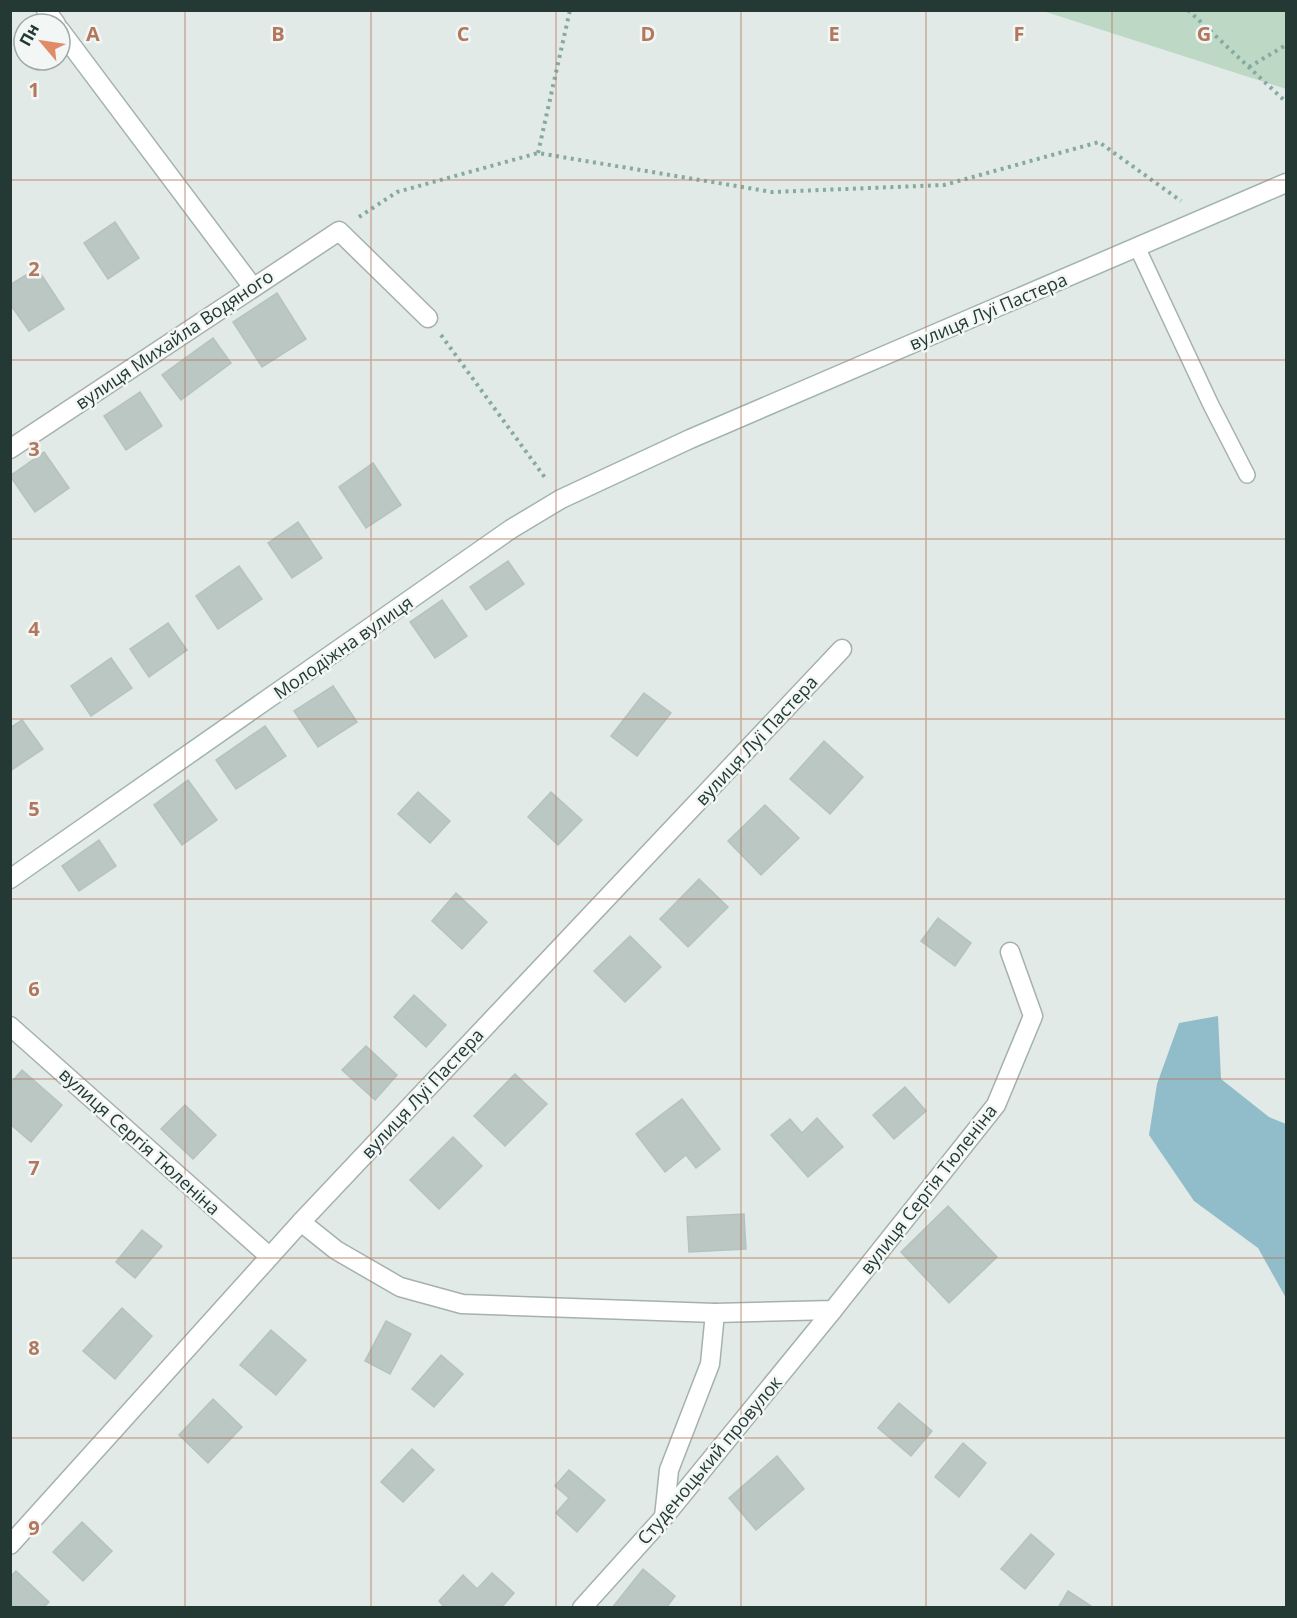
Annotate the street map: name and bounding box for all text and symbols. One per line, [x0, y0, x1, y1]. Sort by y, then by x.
north arrow [12, 12, 72, 72]
text: Пн [14, 20, 44, 50]
text: A [86, 20, 100, 47]
text: B [271, 20, 285, 47]
text: C [457, 20, 470, 47]
text: D [641, 20, 655, 47]
text: E [828, 20, 840, 47]
text: F [1014, 20, 1024, 47]
text: G [1197, 20, 1211, 47]
text: 1 [28, 76, 40, 103]
text: 2 [28, 255, 40, 282]
street label: вулиця Михайла Водяного [70, 264, 278, 414]
street label: вулиця Луї Пастера [905, 267, 1071, 355]
text: 3 [28, 435, 40, 462]
street label: Молодіжна вулиця [269, 590, 417, 704]
text: 4 [28, 615, 40, 642]
street label: вулиця Луї Пастера [690, 670, 822, 810]
text: 5 [28, 795, 40, 822]
text: 6 [28, 975, 40, 1002]
street label: вулиця Луї Пастера [356, 1023, 488, 1163]
street label: вулиця Сергія Тюленіна [54, 1062, 226, 1220]
street label: вулиця Сергія Тюленіна [854, 1099, 1002, 1279]
text: 7 [28, 1154, 40, 1181]
text: 8 [28, 1334, 40, 1361]
street label: Студеноцький провулок [631, 1370, 787, 1549]
text: 9 [28, 1514, 40, 1541]

